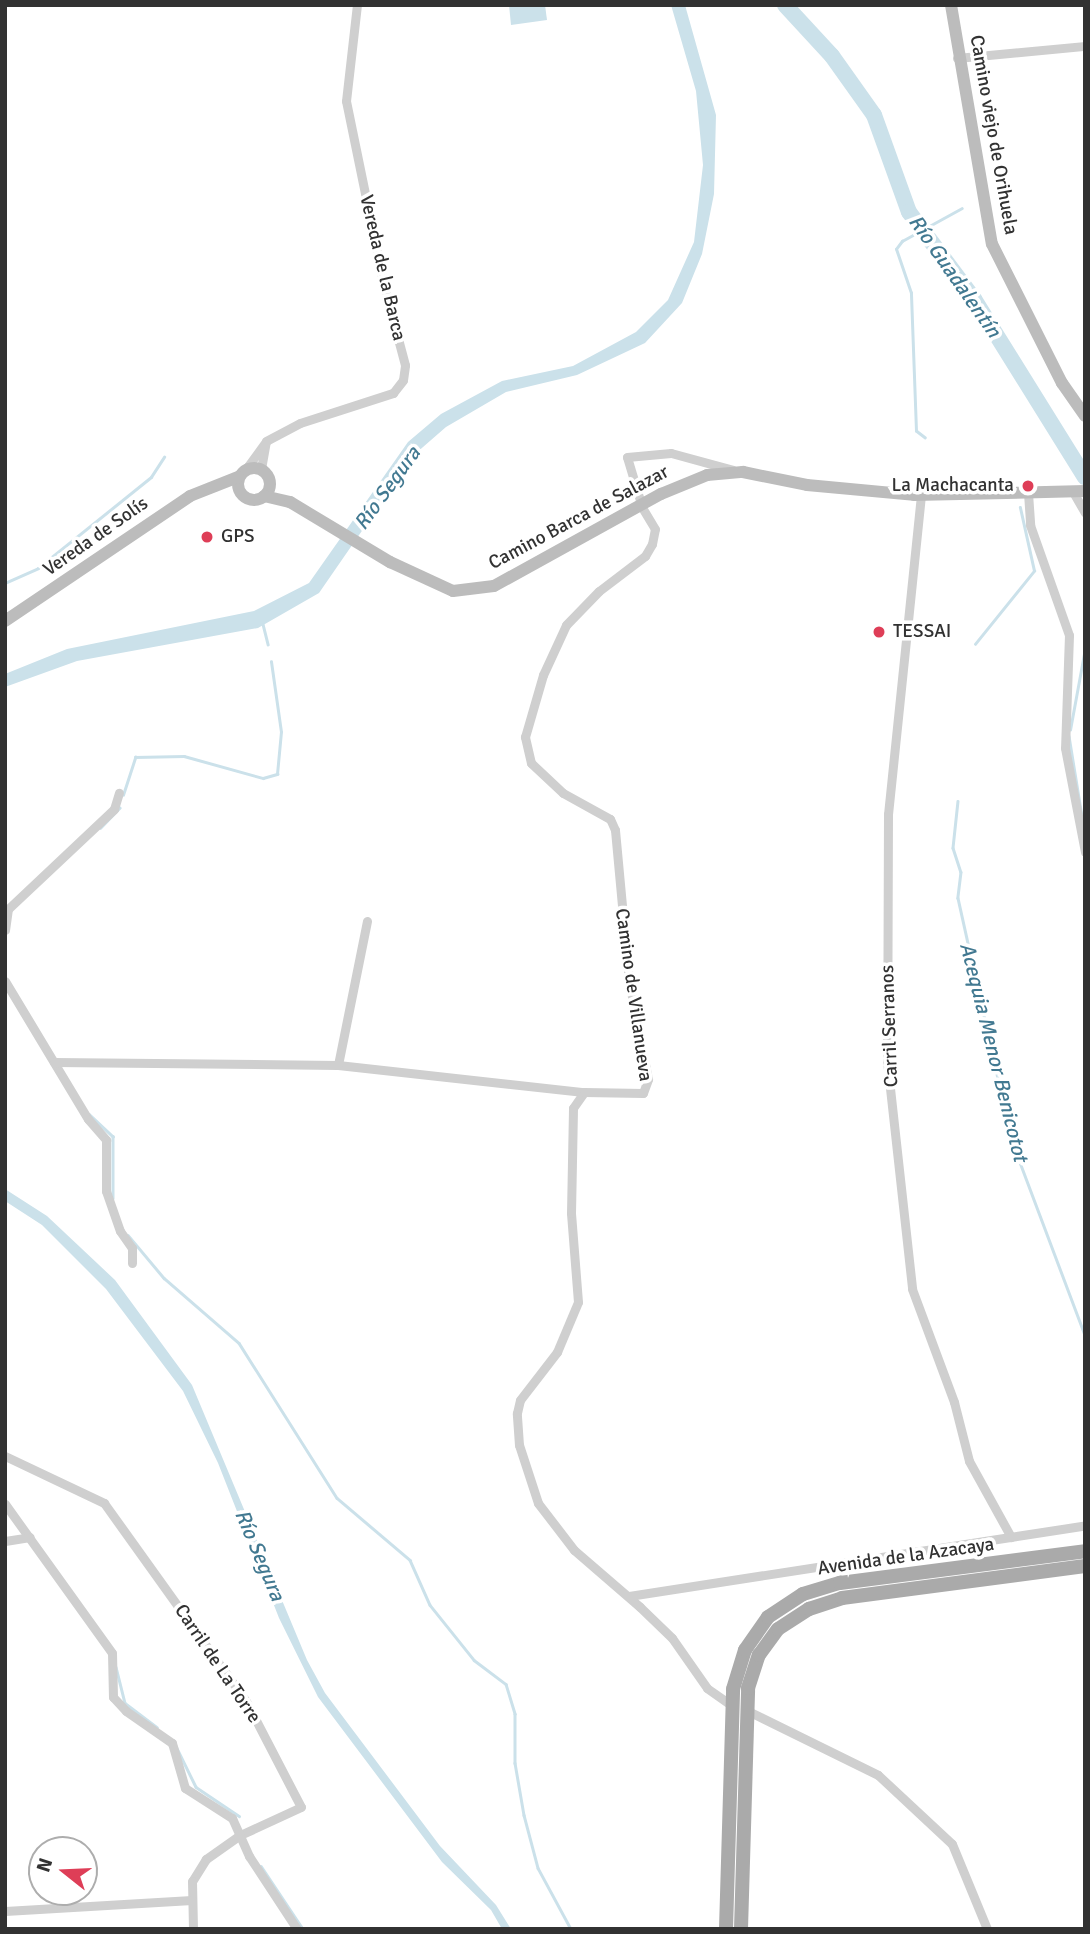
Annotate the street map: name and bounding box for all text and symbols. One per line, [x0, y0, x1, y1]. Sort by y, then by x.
street label: Camino viejo de Orihuela [964, 33, 1022, 237]
street label: Vereda de la Barca [354, 193, 410, 343]
water label: Río Guadalentín [903, 210, 1007, 342]
water label: Río Segura [348, 441, 426, 535]
street label: Camino Barca de Salazar [485, 461, 673, 575]
place label: La Machacanta [891, 475, 1014, 497]
marker: La Machacanta [1020, 478, 1036, 494]
street label: Vereda de Solís [39, 492, 153, 582]
place label: GPS [221, 526, 255, 548]
marker: GPS [199, 529, 215, 545]
place label: TESSAI [893, 621, 951, 643]
marker: TESSAI [871, 624, 887, 640]
street label: Camino de Villanueva [610, 907, 656, 1083]
water label: Acequia Menor Benicotot [955, 940, 1033, 1164]
street label: Carril Serranos [876, 964, 904, 1088]
water label: Río Segura [229, 1506, 291, 1604]
street label: Avenida de la Azacaya [816, 1533, 996, 1581]
street label: Carril de La Torre [169, 1600, 265, 1728]
north arrow [28, 1836, 98, 1906]
text: N [31, 1855, 58, 1875]

